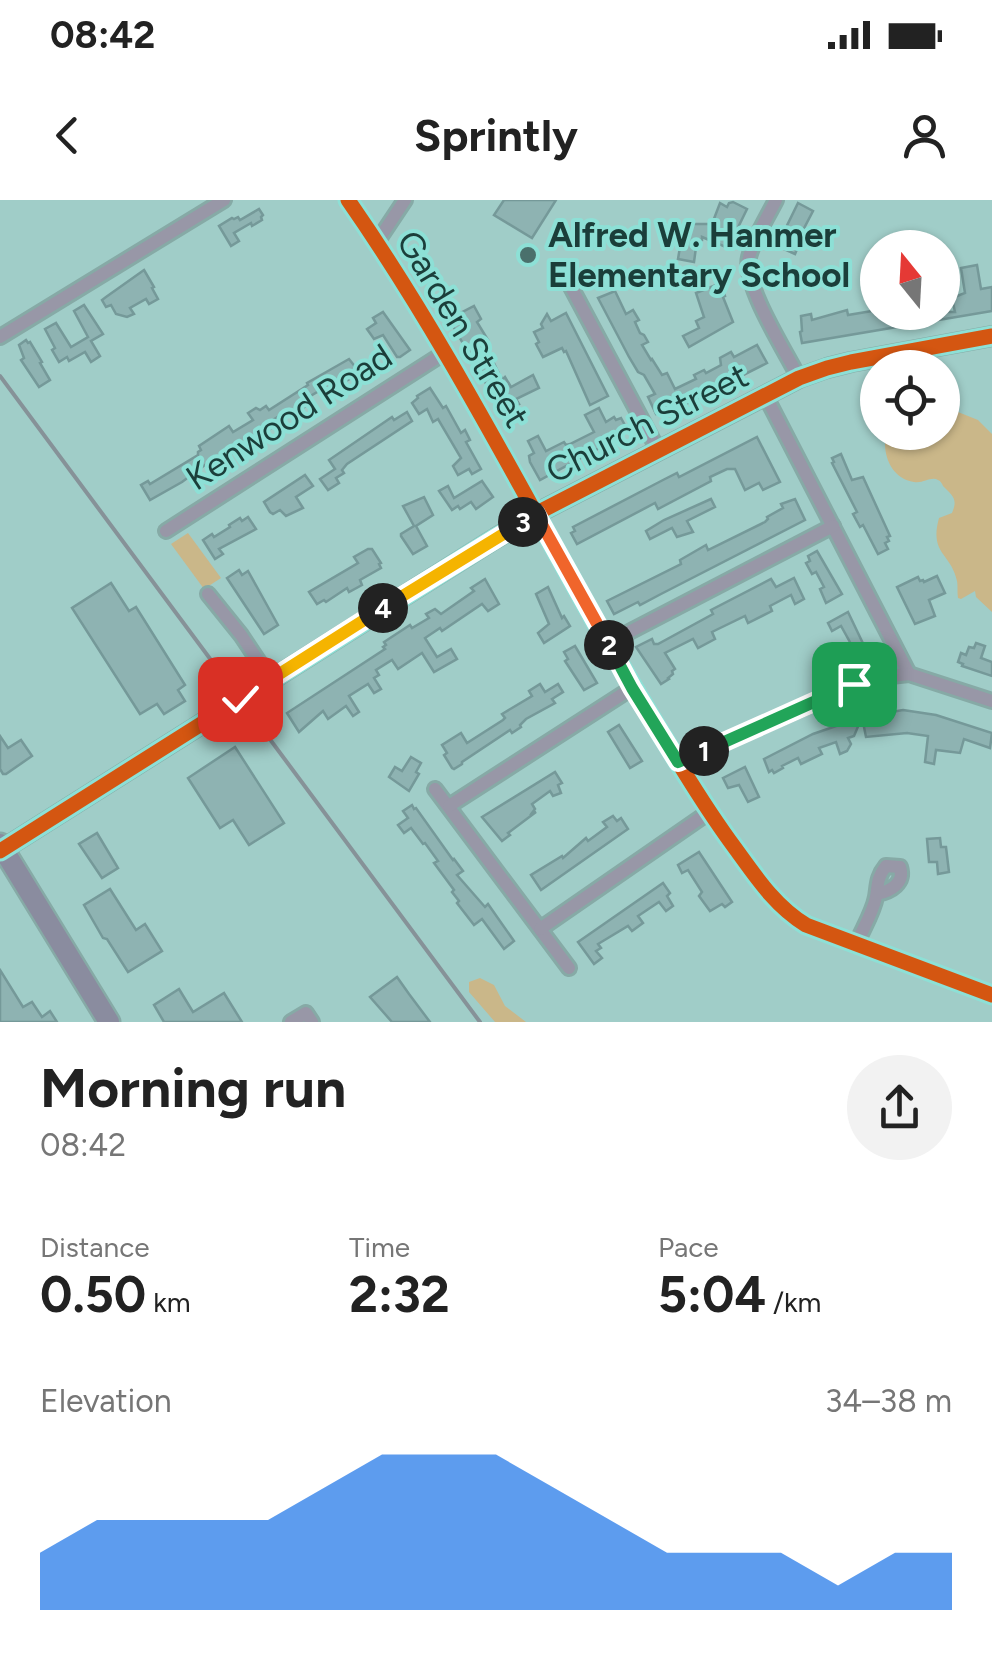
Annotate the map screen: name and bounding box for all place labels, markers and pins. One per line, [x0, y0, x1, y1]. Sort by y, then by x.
place label: Alfred W. Hanmer Elementary School [548, 214, 850, 296]
marker: Alfred W. Hanmer Elementary School [517, 244, 539, 266]
pin: 3 [498, 497, 548, 547]
pin: 4 [358, 583, 408, 633]
pin: 2 [584, 620, 634, 670]
pin [812, 642, 897, 727]
pin [198, 657, 283, 742]
pin: 1 [679, 726, 729, 776]

